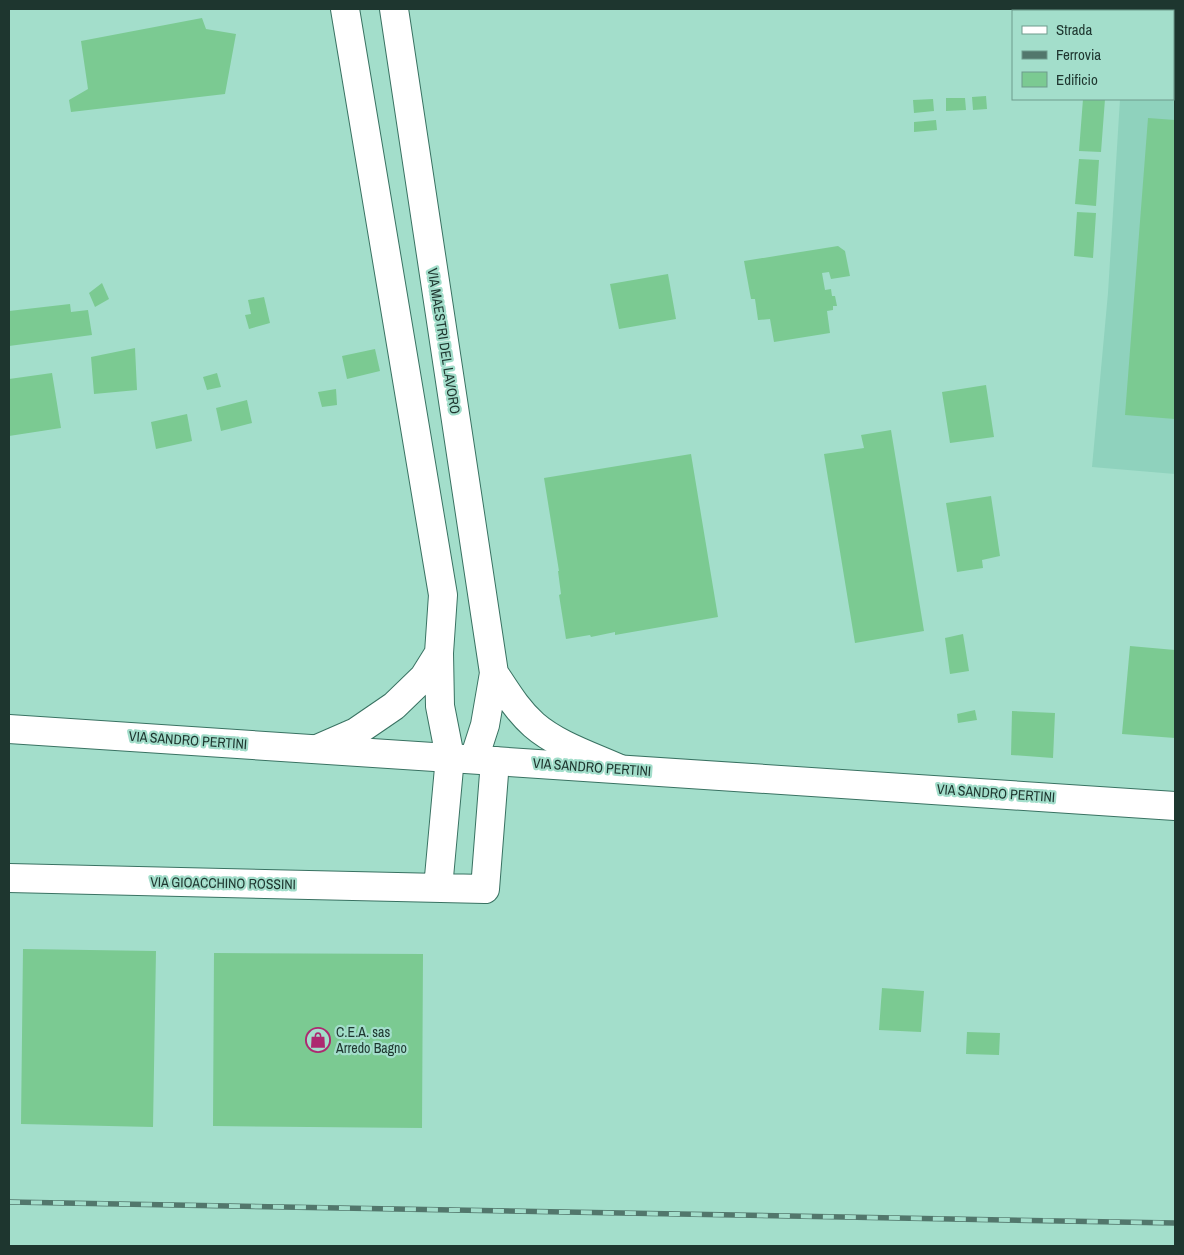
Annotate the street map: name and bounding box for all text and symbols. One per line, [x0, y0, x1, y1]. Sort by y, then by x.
legend [1012, 10, 1174, 100]
text: Strada [1056, 19, 1092, 40]
text: Ferrovia [1056, 44, 1101, 65]
text: Edificio [1056, 69, 1098, 90]
street label: VIA MAESTRI DEL LAVORO [424, 267, 464, 415]
street label: VIA SANDRO PERTINI [128, 727, 248, 753]
street label: VIA SANDRO PERTINI [532, 754, 652, 780]
street label: VIA SANDRO PERTINI [936, 780, 1056, 806]
street label: VIA GIOACCHINO ROSSINI [150, 873, 296, 893]
place label: C.E.A. sas Arredo Bagno [335, 1023, 407, 1057]
shop icon: C.E.A. sas Arredo Bagno [305, 1027, 331, 1053]

